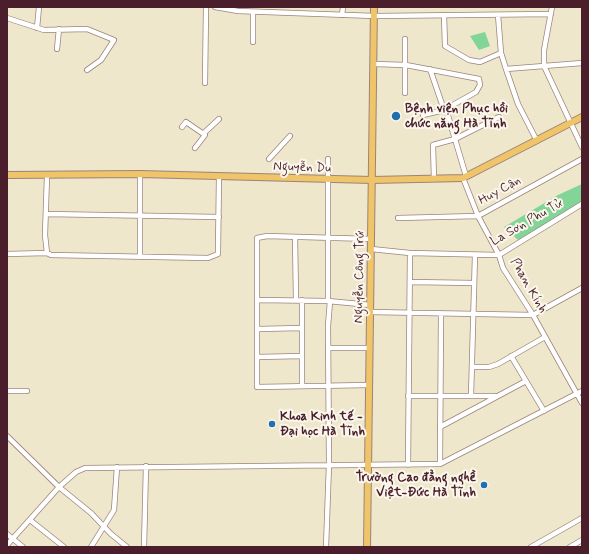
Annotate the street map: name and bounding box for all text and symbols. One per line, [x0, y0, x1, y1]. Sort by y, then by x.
place label: Bệnh viện Phục hồi chức năng Hà Tĩnh [405, 101, 508, 132]
marker: Bệnh viện Phục hồi chức năng Hà Tĩnh [390, 110, 402, 122]
street label: Nguyễn Du [273, 159, 331, 177]
street label: Huy Cận [476, 173, 524, 209]
street label: La Sơn Phu Tử [488, 196, 566, 250]
street label: Nguyễn Công Trứ [351, 231, 369, 323]
street label: Phan Kính [506, 256, 550, 316]
place label: Khoa Kinh tế - Đại học Hà Tĩnh [280, 409, 365, 440]
marker: Khoa Kinh tế - Đại học Hà Tĩnh [267, 419, 277, 429]
place label: Trường Cao đẳng nghề Việt-Đức Hà Tĩnh [356, 470, 476, 501]
marker: Trường Cao đẳng nghề Việt-Đức Hà Tĩnh [479, 480, 489, 490]

